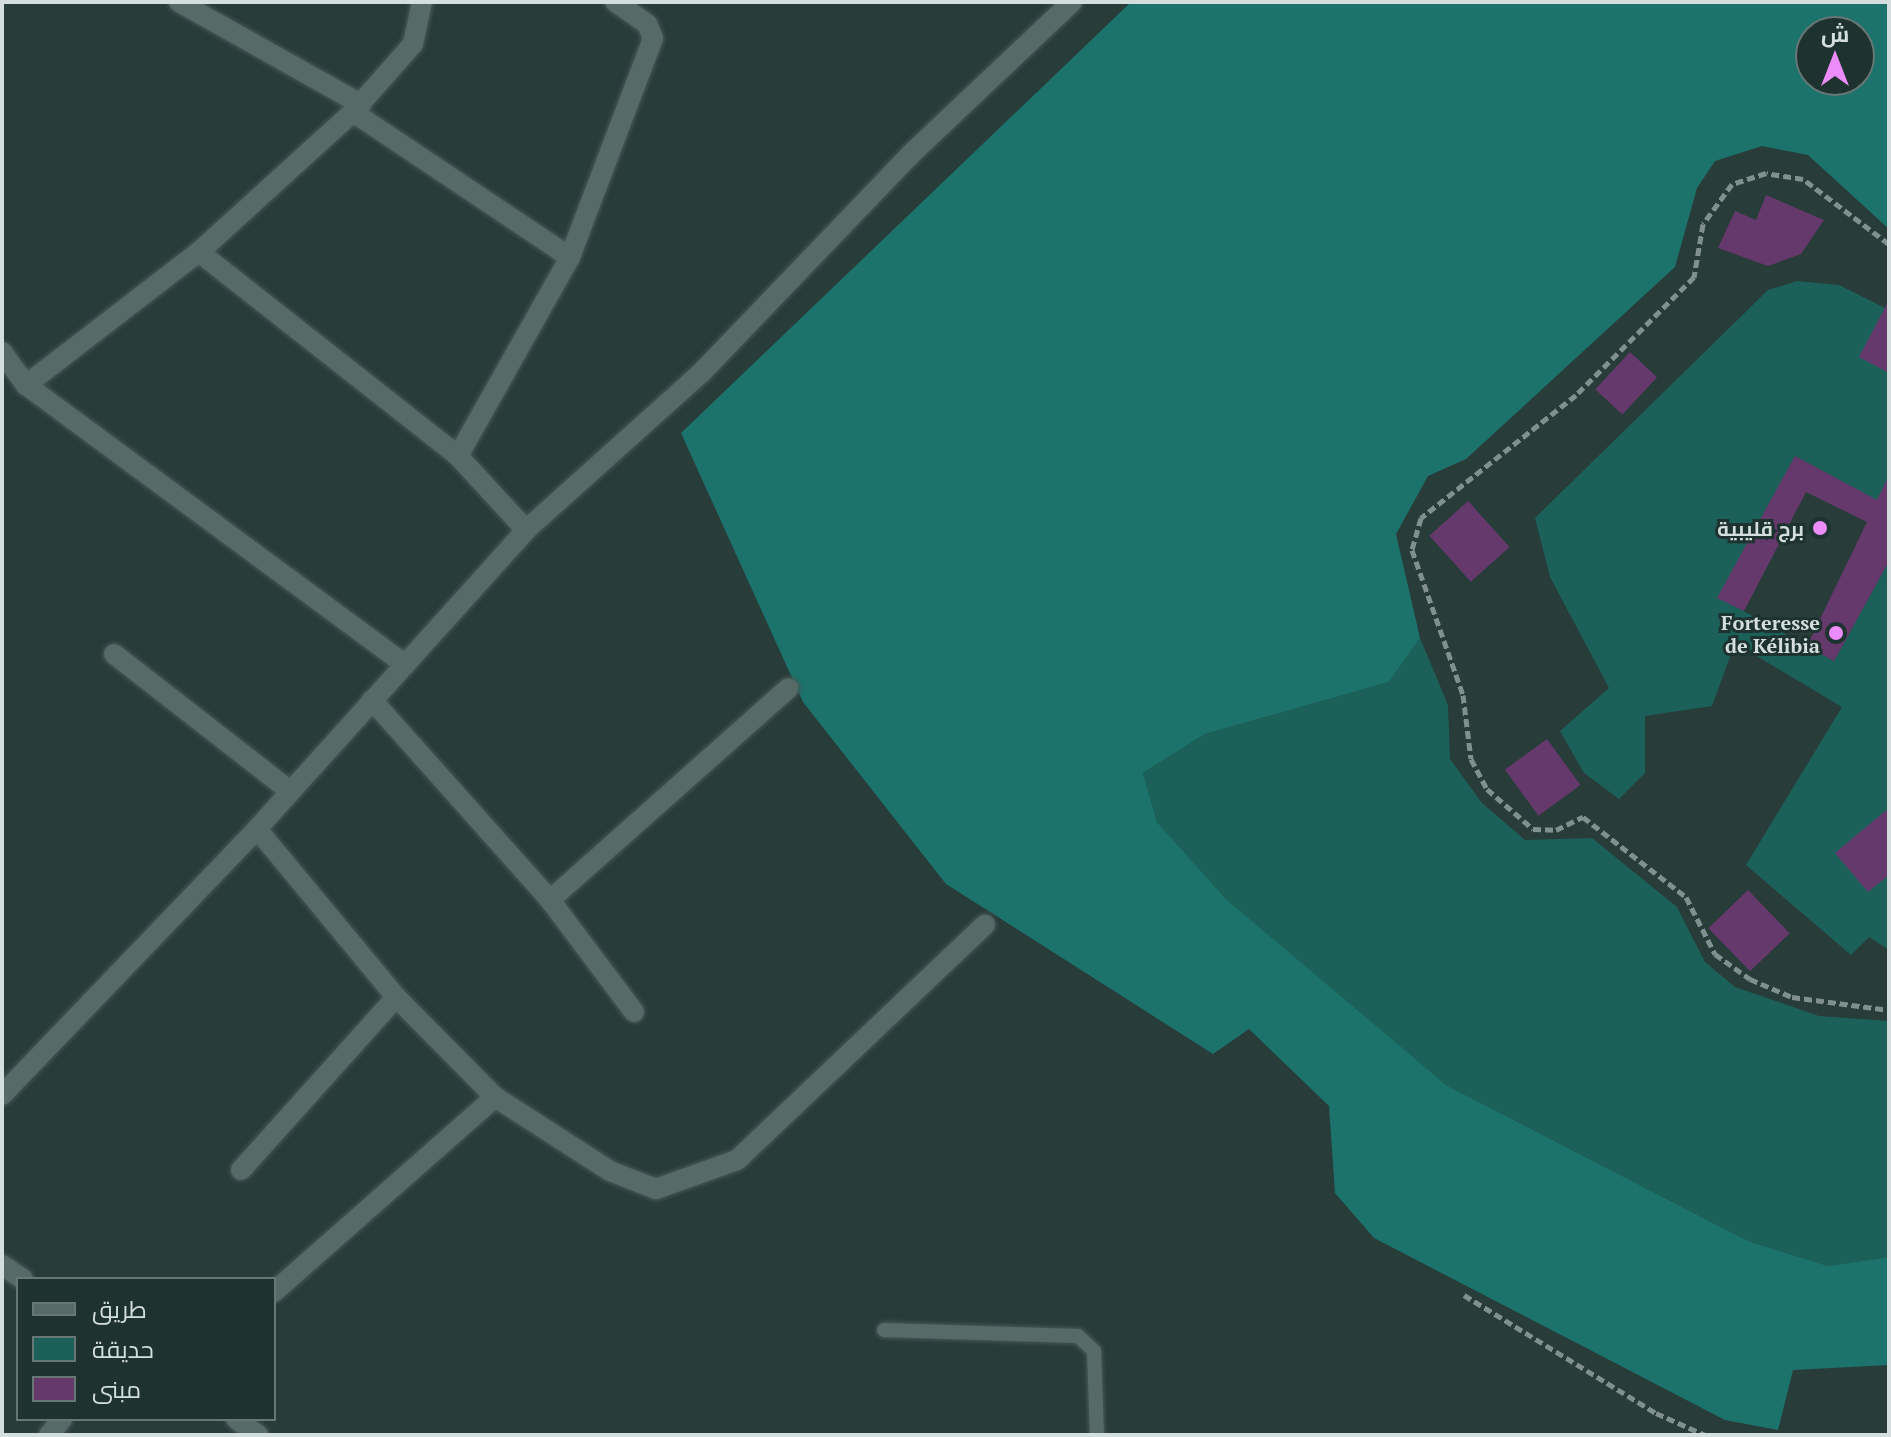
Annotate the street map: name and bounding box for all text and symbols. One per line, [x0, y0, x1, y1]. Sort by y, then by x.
north arrow [1795, 16, 1875, 96]
text: ش [1821, 19, 1849, 48]
place label: برج قليبية [1717, 516, 1804, 540]
marker: برج قليبية [1811, 519, 1829, 537]
place label: Forteresse de Kélibia [1721, 610, 1820, 657]
marker: Forteresse de Kélibia [1827, 624, 1845, 642]
legend [16, 1277, 276, 1421]
text: طريق [92, 1293, 147, 1325]
text: حديقة [92, 1333, 154, 1365]
text: مبنى [92, 1373, 141, 1405]

